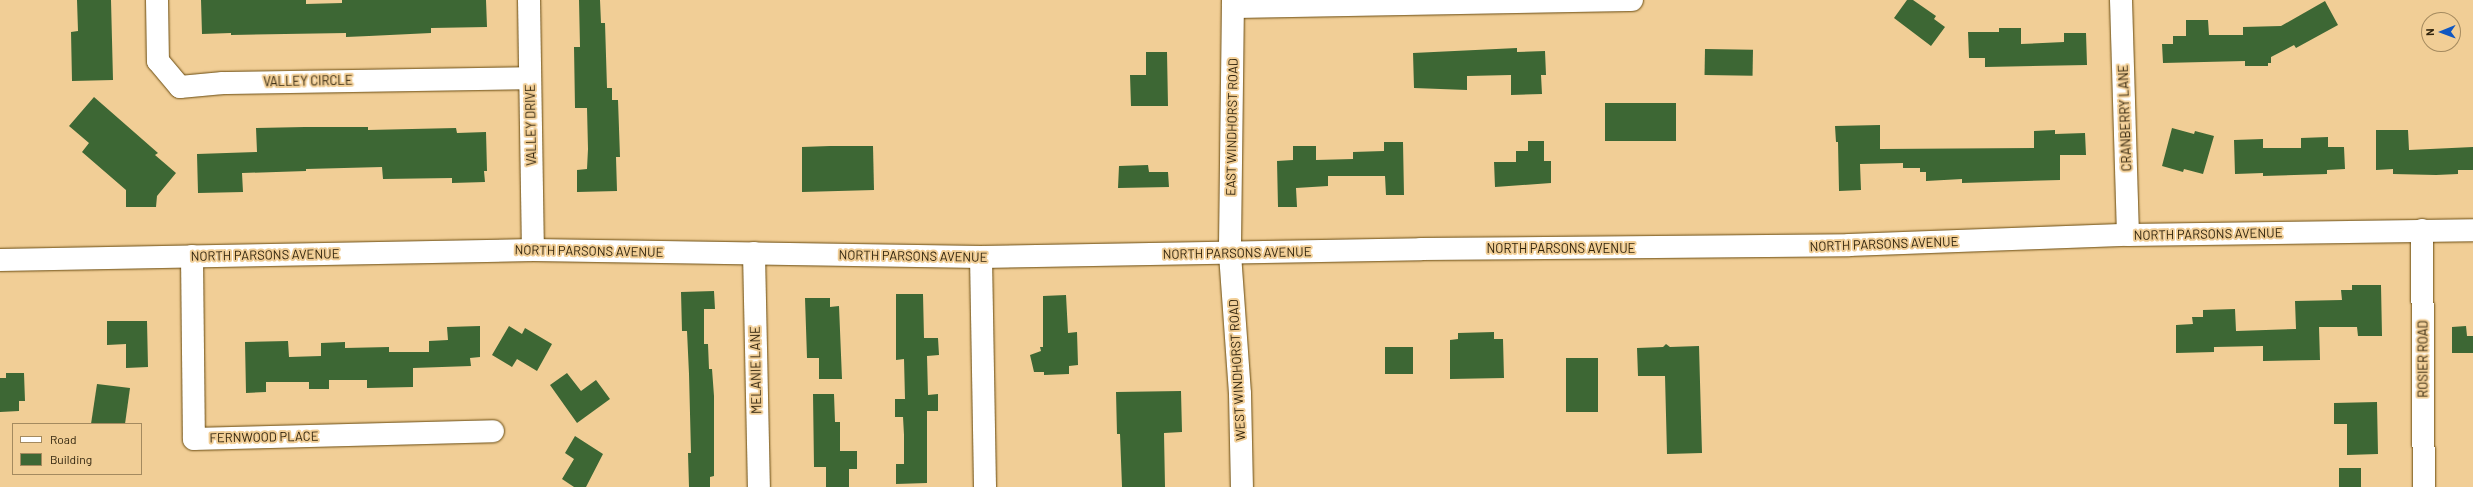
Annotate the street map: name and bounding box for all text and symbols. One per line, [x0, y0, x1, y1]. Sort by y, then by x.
north arrow [2421, 12, 2461, 52]
text: N [2423, 28, 2436, 36]
street label: EAST WINDHORST ROAD [1223, 58, 1241, 196]
street label: CRANBERRY LANE [2115, 64, 2135, 172]
street label: VALLEY CIRCLE [263, 72, 353, 90]
street label: VALLEY DRIVE [522, 84, 540, 166]
street label: NORTH PARSONS AVENUE [2133, 225, 2283, 243]
street label: NORTH PARSONS AVENUE [1809, 234, 1959, 254]
street label: NORTH PARSONS AVENUE [1487, 240, 1635, 256]
street label: NORTH PARSONS AVENUE [514, 242, 664, 260]
street label: NORTH PARSONS AVENUE [1162, 244, 1312, 262]
street label: NORTH PARSONS AVENUE [190, 246, 340, 264]
street label: NORTH PARSONS AVENUE [838, 247, 988, 265]
street label: WEST WINDHORST ROAD [1226, 299, 1248, 441]
street label: ROSIER ROAD [2415, 320, 2431, 398]
street label: MELANIE LANE [747, 326, 765, 414]
legend [12, 423, 142, 475]
street label: FERNWOOD PLACE [209, 428, 319, 446]
text: Road [50, 432, 77, 446]
text: Building [50, 452, 92, 466]

